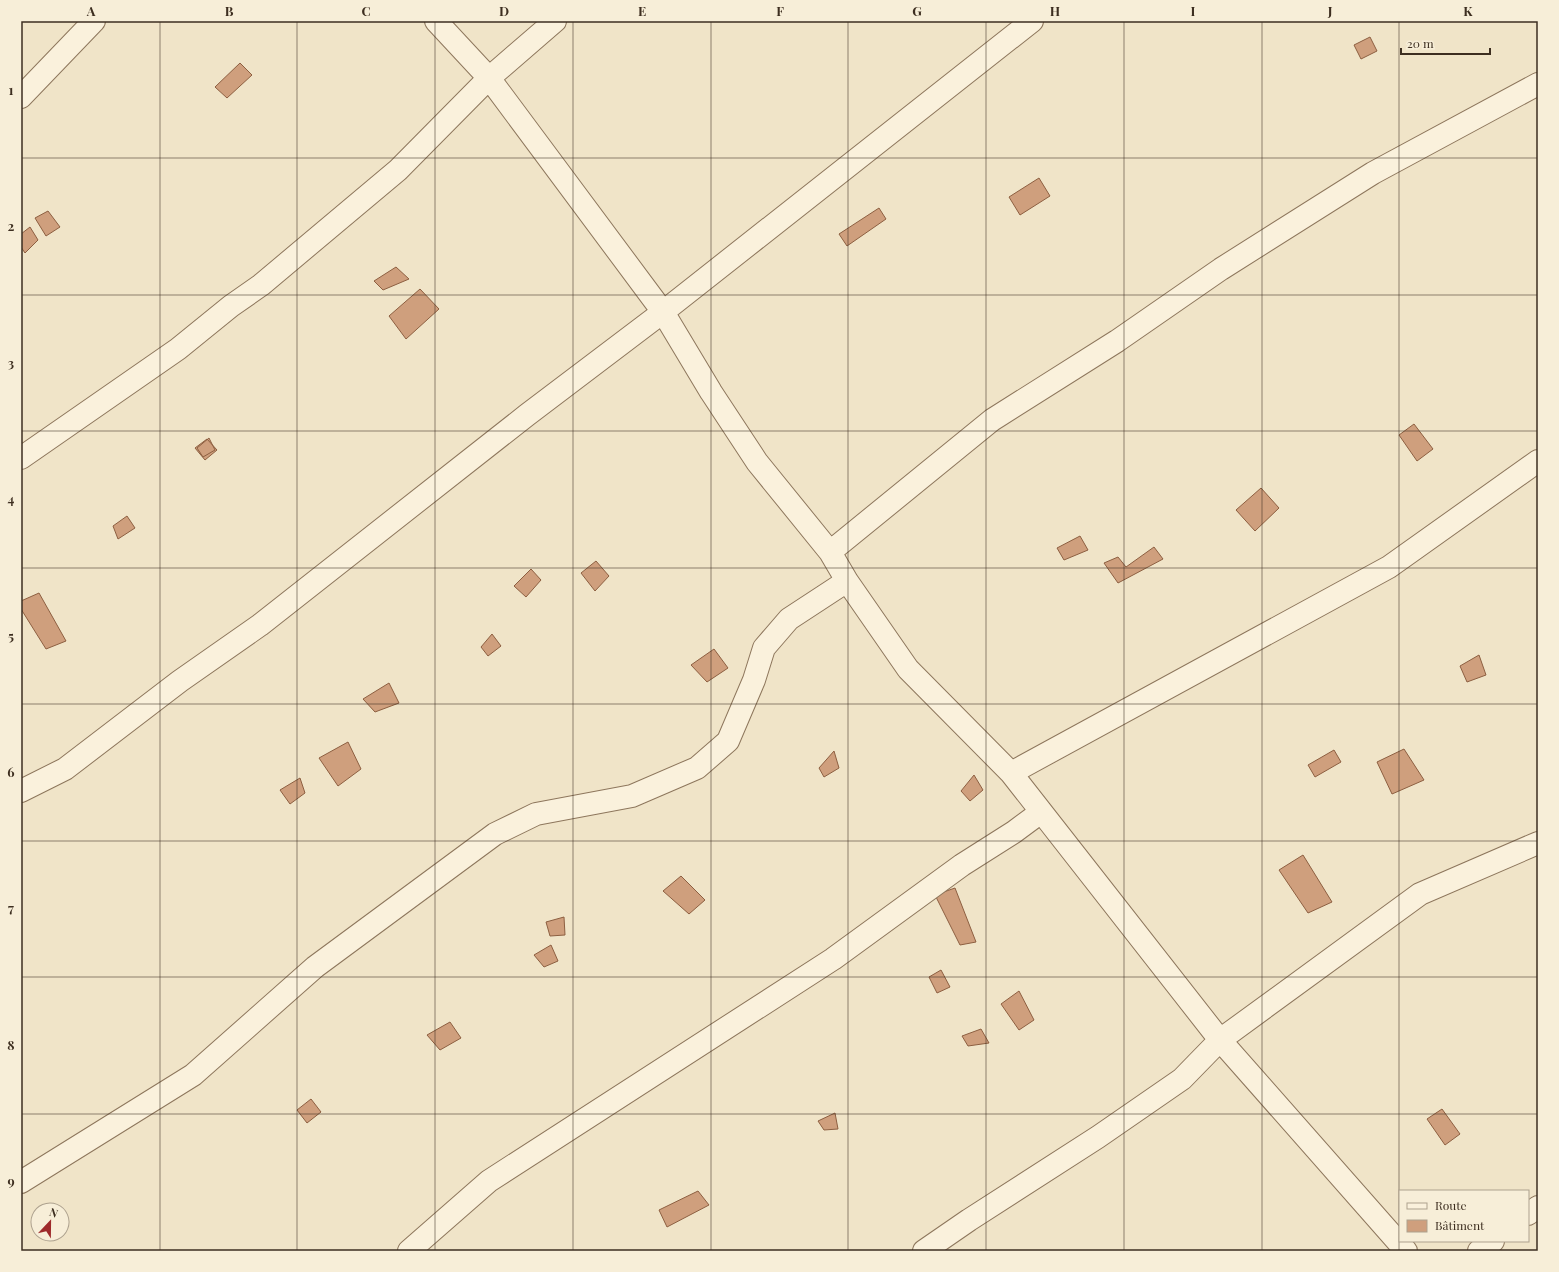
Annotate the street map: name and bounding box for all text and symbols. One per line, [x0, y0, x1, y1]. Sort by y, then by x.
text: A [86, 2, 96, 19]
text: B [225, 2, 234, 19]
text: C [361, 2, 371, 19]
text: D [499, 2, 509, 19]
text: E [638, 2, 646, 19]
text: F [776, 2, 784, 19]
text: G [912, 2, 922, 19]
text: H [1050, 2, 1060, 19]
text: I [1191, 2, 1196, 19]
text: J [1327, 2, 1333, 19]
text: K [1463, 2, 1473, 19]
scale bar [1401, 30, 1490, 56]
text: 20 m [1407, 35, 1434, 51]
text: 1 [9, 81, 14, 98]
text: 2 [8, 217, 15, 234]
text: 3 [8, 354, 14, 371]
text: 4 [8, 490, 15, 507]
text: 5 [8, 627, 14, 644]
text: 6 [7, 763, 15, 780]
text: 7 [8, 899, 14, 916]
text: 8 [7, 1036, 15, 1053]
text: 9 [7, 1172, 15, 1189]
legend [1399, 1190, 1529, 1242]
text: Route [1435, 1197, 1467, 1213]
north arrow [30, 1202, 70, 1242]
text: N [47, 1204, 60, 1221]
text: Bâtiment [1435, 1217, 1485, 1233]

